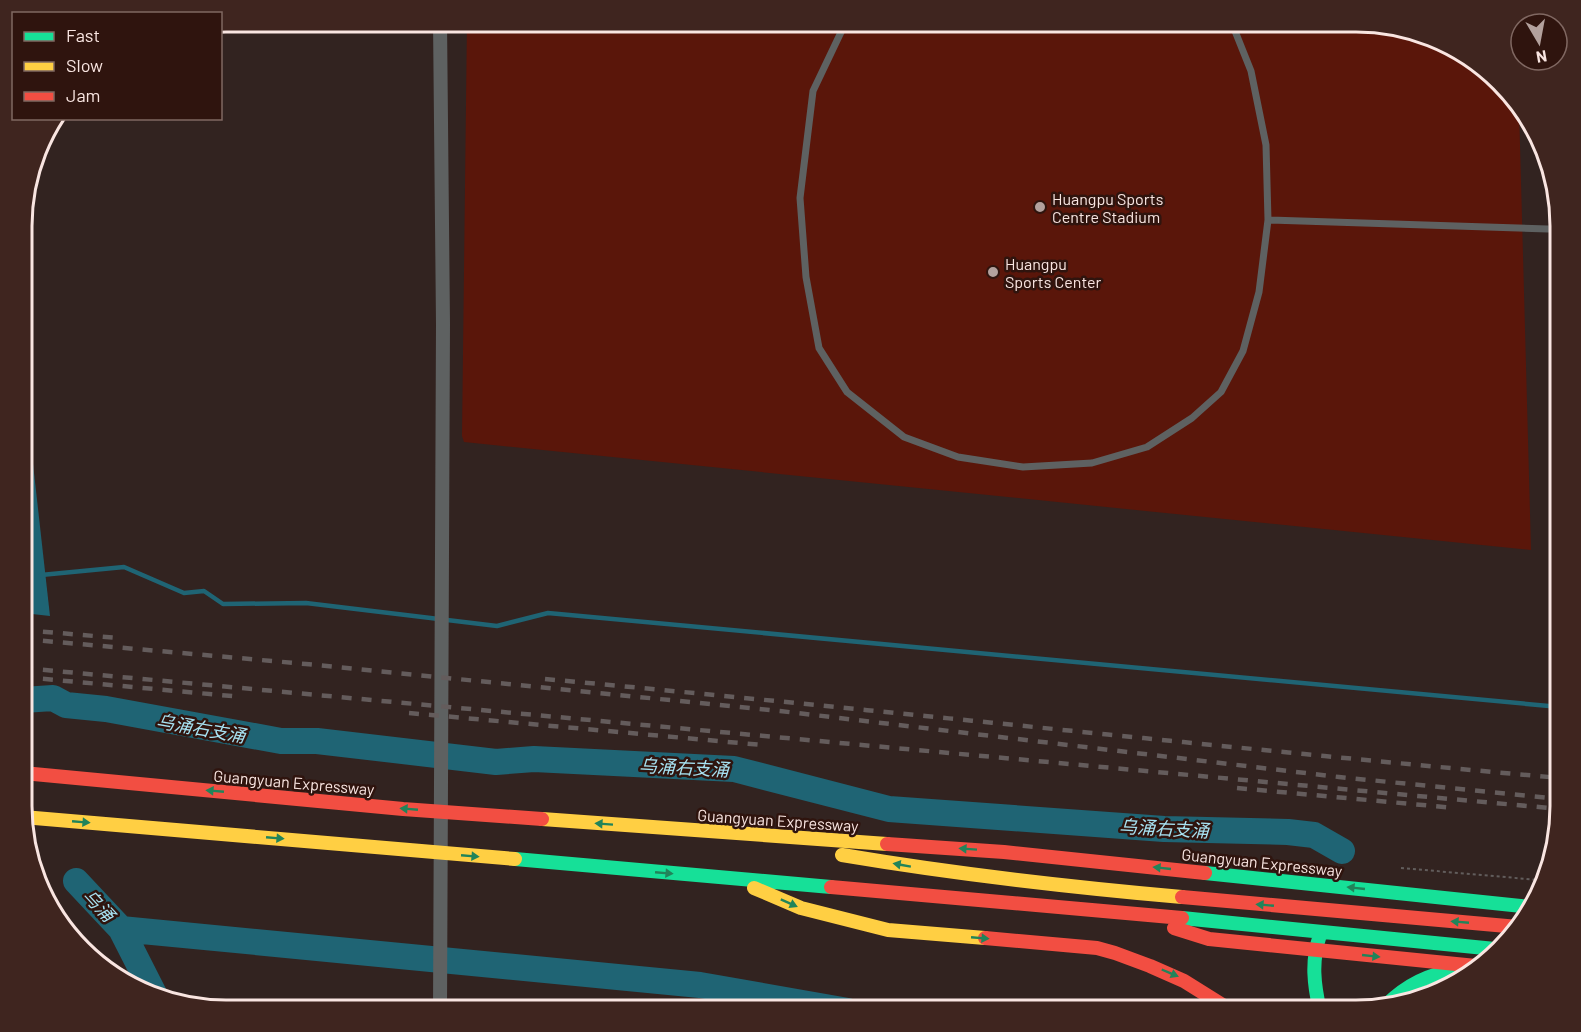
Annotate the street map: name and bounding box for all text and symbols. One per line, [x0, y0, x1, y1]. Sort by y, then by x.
legend [12, 12, 222, 120]
north arrow [1509, 12, 1569, 72]
text: Fast [66, 24, 100, 46]
text: N [1535, 47, 1549, 68]
text: Slow [66, 54, 103, 76]
text: Jam [66, 84, 100, 106]
place label: Huangpu Sports Centre Stadium [1052, 189, 1163, 226]
marker: Huangpu Sports Centre Stadium [1033, 200, 1047, 214]
place label: Huangpu Sports Center [1005, 254, 1102, 291]
marker: Huangpu Sports Center [986, 265, 1000, 279]
water label: 乌涌右支涌 [155, 709, 249, 747]
water label: 乌涌右支涌 [638, 754, 732, 780]
street label: Guangyuan Expressway [213, 766, 376, 799]
one-way arrow [206, 786, 225, 796]
one-way arrow [400, 804, 419, 814]
street label: Guangyuan Expressway [697, 805, 860, 835]
water label: 乌涌右支涌 [1118, 815, 1212, 841]
one-way arrow [72, 817, 91, 827]
one-way arrow [594, 819, 613, 828]
one-way arrow [266, 833, 285, 843]
street label: Guangyuan Expressway [1181, 844, 1344, 880]
one-way arrow [958, 845, 977, 854]
one-way arrow [460, 851, 479, 861]
one-way arrow [893, 860, 912, 869]
one-way arrow [1152, 863, 1171, 873]
one-way arrow [654, 868, 673, 878]
water label: 乌涌 [79, 884, 121, 927]
one-way arrow [1346, 884, 1365, 893]
one-way arrow [781, 898, 799, 908]
one-way arrow [1256, 900, 1275, 910]
one-way arrow [1450, 918, 1469, 927]
one-way arrow [971, 933, 990, 943]
one-way arrow [1362, 951, 1381, 961]
one-way arrow [1162, 969, 1179, 978]

